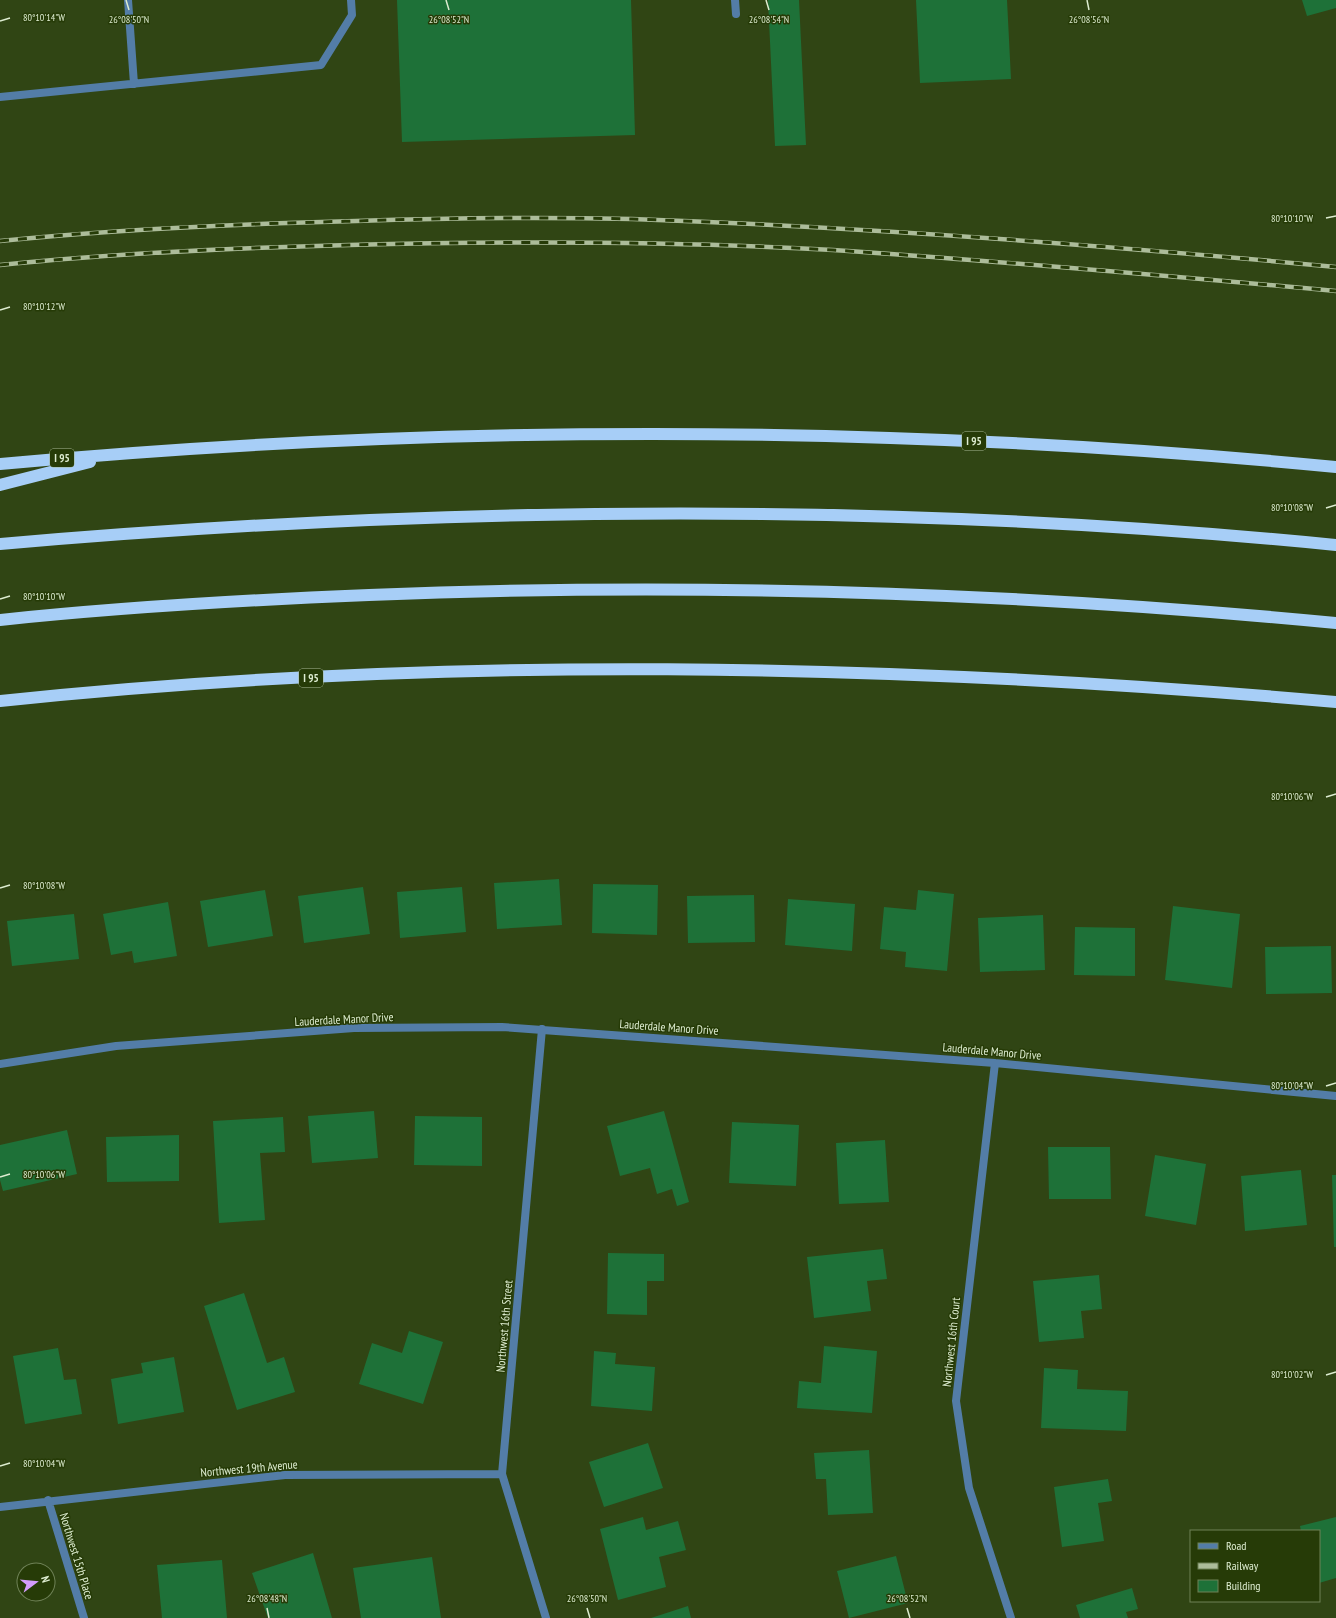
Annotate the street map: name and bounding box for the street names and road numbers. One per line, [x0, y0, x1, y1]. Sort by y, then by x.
road number: I 95 [962, 432, 986, 450]
road number: I 95 [50, 449, 74, 467]
road number: I 95 [299, 669, 323, 687]
street label: Lauderdale Manor Drive [294, 1009, 394, 1029]
street label: Lauderdale Manor Drive [619, 1016, 719, 1038]
street label: Lauderdale Manor Drive [942, 1039, 1042, 1063]
street label: Northwest 16th Street [493, 1279, 516, 1373]
street label: Northwest 16th Court [939, 1296, 963, 1388]
street label: Northwest 19th Avenue [200, 1456, 298, 1480]
street label: Northwest 15th Place [57, 1511, 97, 1601]

